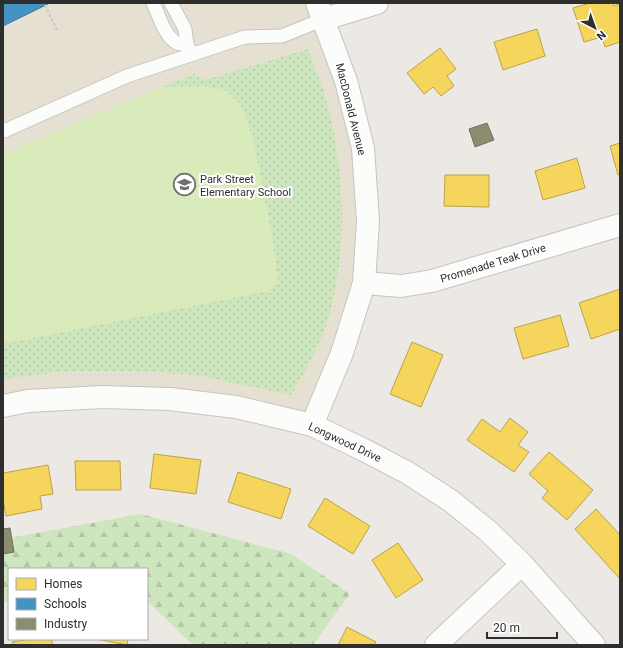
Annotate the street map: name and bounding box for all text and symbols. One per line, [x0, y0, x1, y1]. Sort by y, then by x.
north arrow [575, 8, 615, 48]
text: N [594, 28, 608, 43]
street label: MacDonald Avenue [333, 62, 368, 157]
school or university icon: Park Street Elementary School [171, 172, 197, 198]
place label: Park Street Elementary School [200, 173, 291, 199]
street label: Promenade Teak Drive [439, 241, 548, 286]
street label: Longwood Drive [306, 420, 383, 465]
legend [8, 568, 148, 640]
text: Homes [44, 577, 82, 591]
text: Schools [44, 597, 87, 611]
scale bar [487, 614, 557, 640]
text: Industry [44, 617, 88, 631]
text: 20 m [493, 621, 520, 635]

